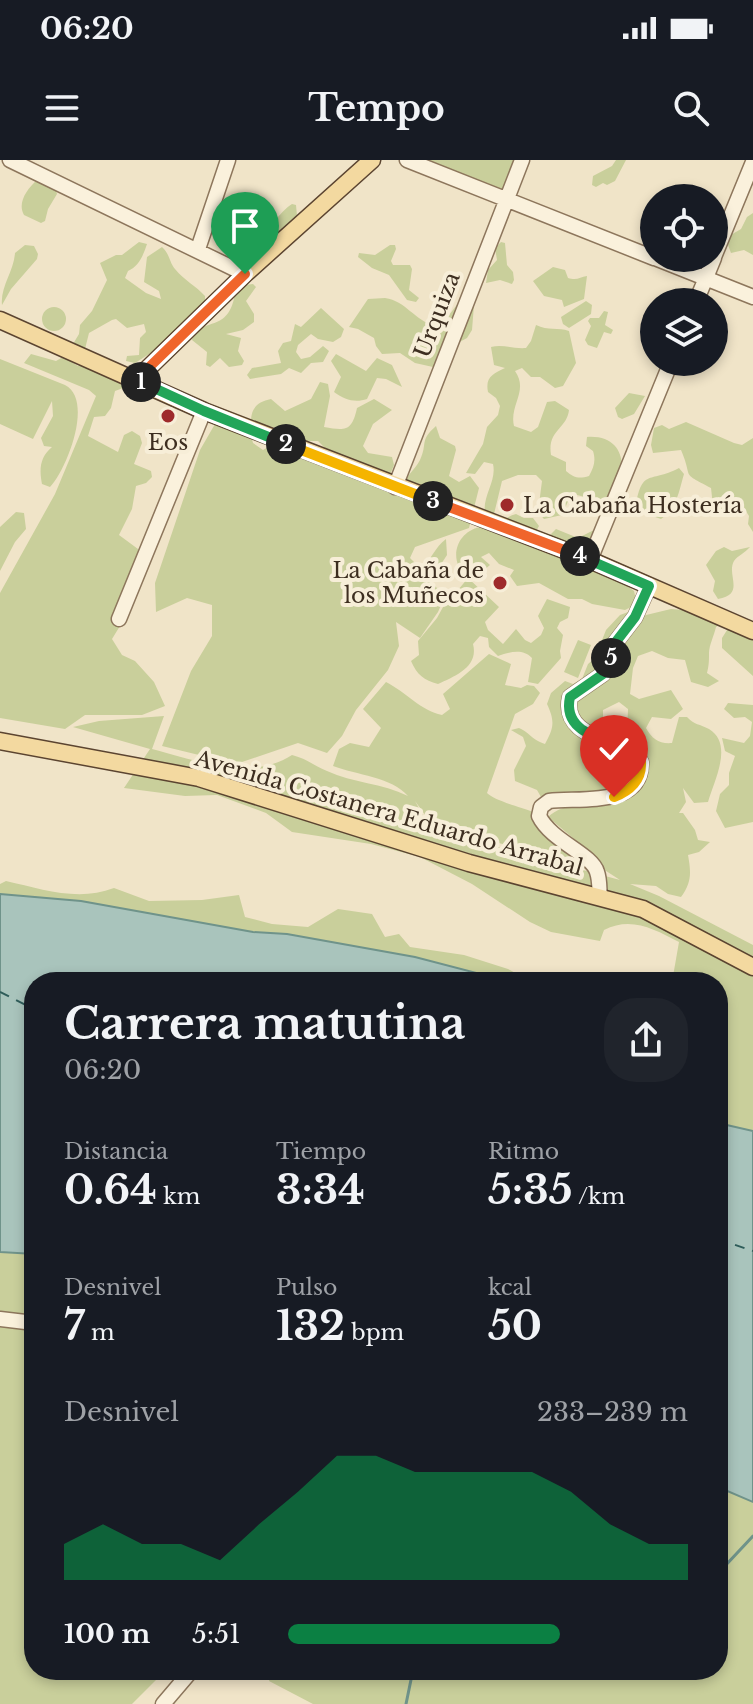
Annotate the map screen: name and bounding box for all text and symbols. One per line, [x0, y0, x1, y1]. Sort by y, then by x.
text: 06:20 [40, 10, 134, 47]
icon: menu [40, 86, 84, 130]
text: Tempo [308, 86, 445, 131]
icon: search [669, 86, 713, 130]
map controls [640, 184, 728, 376]
button: locate [640, 184, 728, 272]
pin [211, 192, 279, 274]
icon: arrive [223, 204, 267, 248]
street label: Urquiza [408, 268, 466, 362]
button: layers [640, 288, 728, 376]
pin: 1 [121, 362, 161, 402]
text: 1 [136, 368, 146, 395]
marker: Eos [159, 407, 177, 425]
pin: 2 [266, 424, 306, 464]
place label: Eos [148, 429, 188, 456]
text: 2 [279, 430, 293, 457]
pin: 3 [413, 481, 453, 521]
text: 3 [426, 487, 440, 514]
place label: La Cabaña Hostería [523, 492, 743, 519]
marker: La Cabaña Hostería [498, 496, 516, 514]
pin: 4 [560, 536, 600, 576]
text: 4 [573, 542, 587, 569]
place label: La Cabaña de los Muñecos [332, 557, 484, 609]
marker: La Cabaña de los Muñecos [491, 574, 509, 592]
pin: 5 [591, 638, 631, 678]
text: 5 [604, 644, 618, 671]
pin [580, 715, 648, 797]
icon: check [592, 727, 636, 771]
street label: Avenida Costanera Eduardo Arrabal [191, 744, 586, 881]
text: Carrera matutina [64, 996, 466, 1051]
button: share [604, 998, 688, 1082]
text: 06:20 [64, 1054, 141, 1086]
text: Distancia [64, 1138, 168, 1165]
text: Tiempo [276, 1138, 366, 1165]
text: Ritmo [488, 1138, 559, 1165]
text: 0.64 [64, 1165, 157, 1215]
text: 3:34 [276, 1165, 365, 1215]
text: 5:35 [488, 1165, 572, 1215]
text: km [157, 1183, 200, 1210]
text: /km [572, 1183, 625, 1210]
text: Desnivel [64, 1274, 161, 1301]
text: Pulso [276, 1274, 337, 1301]
text: kcal [488, 1274, 532, 1301]
text: 7 [64, 1301, 85, 1351]
text: 132 [276, 1301, 345, 1351]
text: 50 [488, 1301, 542, 1351]
text: m [85, 1319, 115, 1346]
text: bpm [345, 1319, 404, 1346]
text: Desnivel [64, 1396, 179, 1428]
text: 233–239 m [537, 1396, 688, 1428]
text: 100 m [64, 1618, 150, 1650]
text: 5:51 [192, 1618, 241, 1650]

